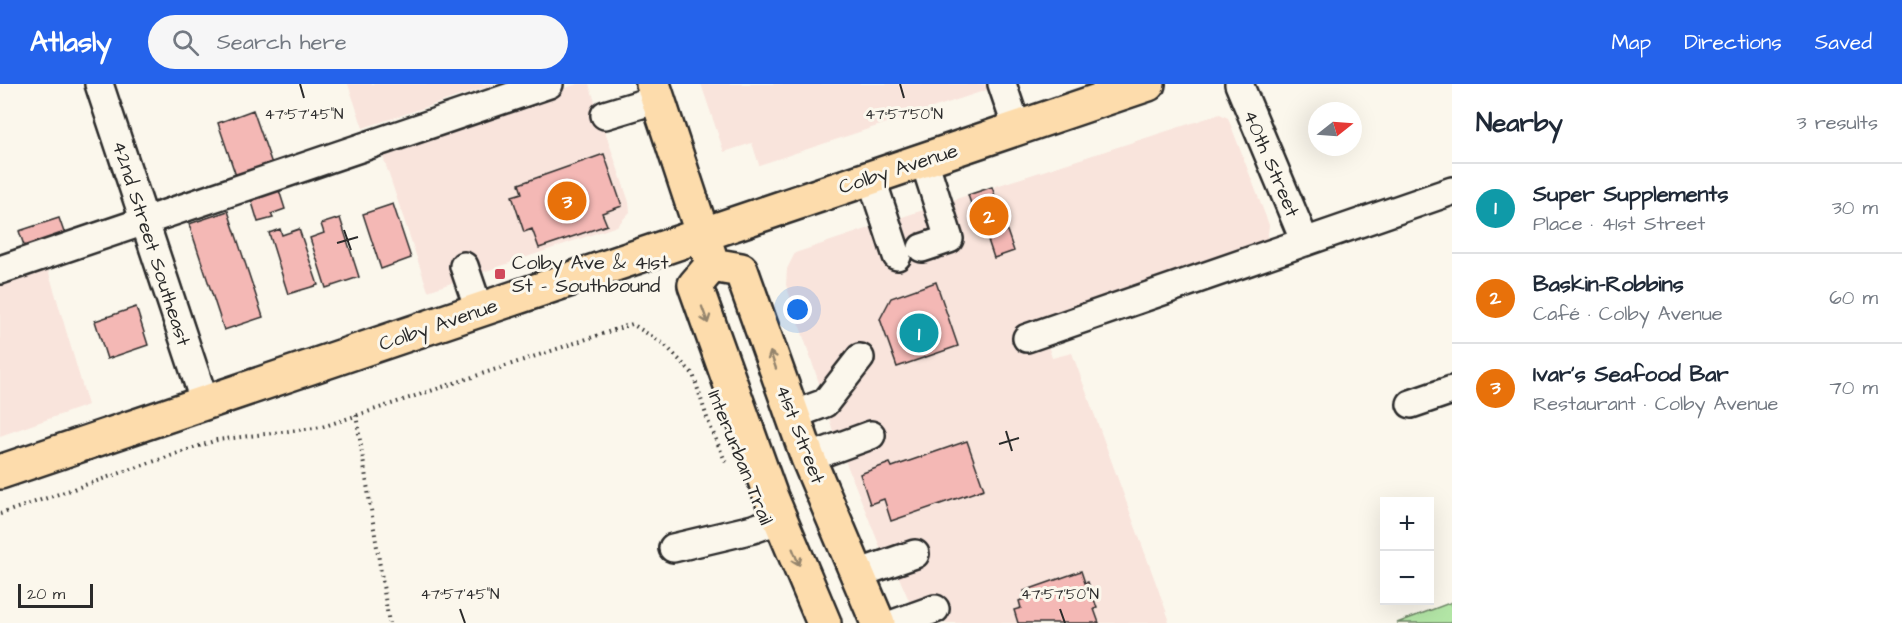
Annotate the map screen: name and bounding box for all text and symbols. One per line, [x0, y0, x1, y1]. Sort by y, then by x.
search box [148, 15, 568, 69]
text: Atlasly [30, 23, 112, 62]
icon: search [169, 26, 202, 59]
text: Search here [217, 27, 347, 58]
text: Map [1611, 28, 1651, 57]
text: Directions [1684, 28, 1782, 57]
text: Saved [1815, 28, 1872, 57]
north arrow [1308, 102, 1362, 156]
text: 47°57'45"N [265, 104, 343, 125]
text: 47°57'50"N [865, 104, 943, 125]
street label: 40th Street [1236, 105, 1306, 221]
text: Nearby [1476, 105, 1563, 141]
text: 3 results [1796, 109, 1878, 137]
street label: Colby Avenue [835, 136, 962, 202]
street label: 42nd Street Southeast [105, 137, 197, 350]
pin: 3 [548, 178, 586, 224]
text: Super Supplements [1533, 179, 1729, 210]
pin: 2 [970, 194, 1008, 238]
text: 1 [1494, 194, 1497, 222]
text: 30 m [1832, 194, 1878, 222]
text: Place · 41st Street [1533, 210, 1705, 238]
place label: Colby Ave & 41st St - Southbound [512, 249, 668, 300]
marker: Colby Ave & 41st St - Southbound [493, 267, 507, 281]
text: Baskin-Robbins [1533, 269, 1684, 300]
text: 2 [1490, 284, 1501, 312]
text: 60 m [1829, 284, 1878, 312]
street label: Colby Avenue [375, 292, 502, 359]
your location [783, 295, 812, 324]
text: Café · Colby Avenue [1533, 300, 1723, 328]
one-way arrow [701, 305, 712, 324]
pin: 1 [900, 310, 938, 356]
one-way arrow [767, 351, 778, 370]
text: Ivar's Seafood Bar [1533, 359, 1729, 390]
text: 3 [1490, 374, 1501, 402]
text: 70 m [1830, 374, 1878, 402]
street label: 41st Street [768, 381, 832, 488]
street label: Interurban Trail [700, 386, 780, 529]
text: Restaurant · Colby Avenue [1533, 390, 1778, 418]
map controls [1380, 497, 1434, 605]
button: + [1380, 497, 1434, 551]
one-way arrow [791, 547, 802, 565]
button: − [1380, 551, 1434, 605]
scale bar [18, 581, 93, 608]
text: 20 m [27, 583, 65, 605]
text: 47°57'45"N [421, 584, 499, 605]
text: 47°57'50"N [1021, 584, 1099, 605]

